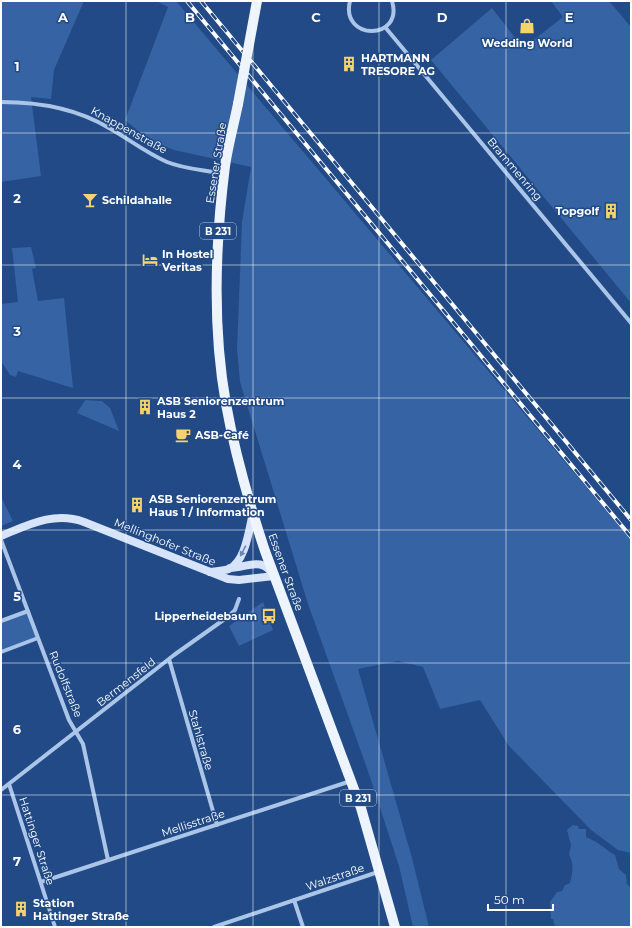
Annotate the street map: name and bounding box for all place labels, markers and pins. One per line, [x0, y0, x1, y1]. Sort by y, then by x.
shop icon: Wedding World [518, 17, 536, 35]
place label: Wedding World [481, 36, 573, 50]
place label: HARTMANN TRESORE AG [361, 51, 435, 78]
building icon: HARTMANN TRESORE AG [340, 55, 358, 73]
bar icon: Schildahalle [81, 191, 99, 209]
place label: Schildahalle [102, 193, 172, 207]
building icon: Topgolf [602, 202, 620, 220]
place label: Topgolf [556, 204, 600, 218]
place label: In Hostel Veritas [161, 247, 213, 274]
hotel icon: In Hostel Veritas [141, 251, 159, 269]
place label: ASB Seniorenzentrum Haus 2 [156, 394, 284, 421]
building icon: ASB Seniorenzentrum Haus 2 [136, 398, 154, 416]
cafe icon: ASB-Café [174, 426, 192, 444]
place label: ASB-Café [194, 428, 249, 442]
place label: ASB Seniorenzentrum Haus 1 / Information [148, 492, 276, 519]
building icon: ASB Seniorenzentrum Haus 1 / Information [128, 496, 146, 514]
bus stop icon: Lipperheidebaum [260, 607, 278, 625]
place label: Lipperheidebaum [154, 609, 257, 623]
place label: Station Hattinger Straße [33, 896, 129, 923]
building icon: Station Hattinger Straße [12, 900, 30, 918]

